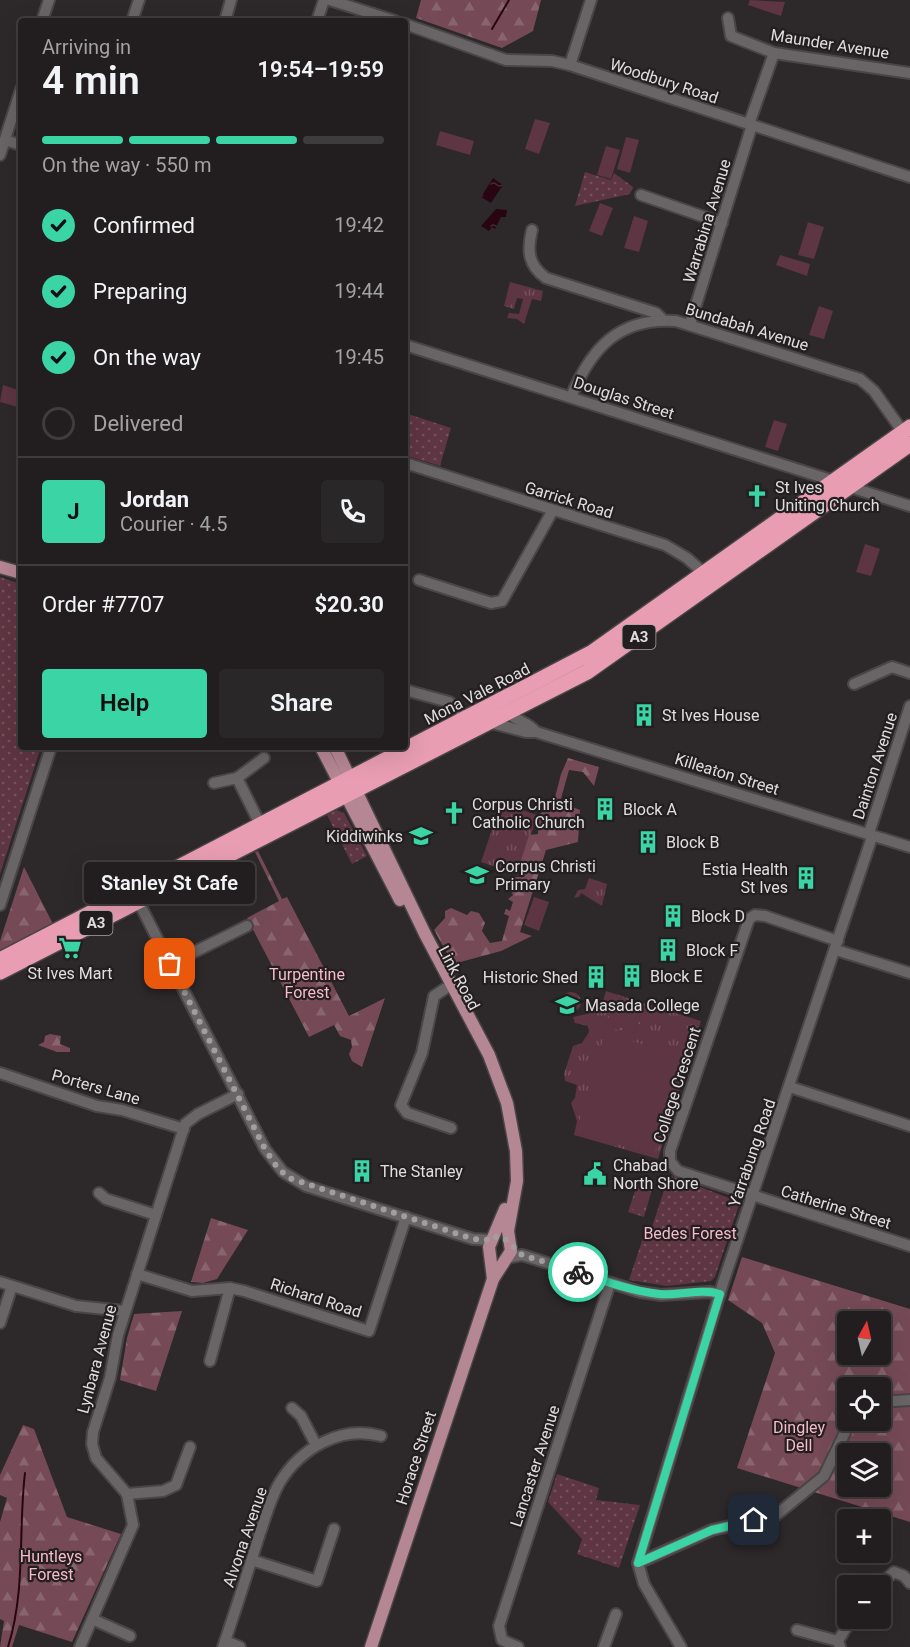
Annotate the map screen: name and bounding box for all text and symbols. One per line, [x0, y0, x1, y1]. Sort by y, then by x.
street label: Maunder Avenue [769, 25, 891, 63]
text: Arriving in [42, 35, 131, 59]
street label: Woodbury Road [607, 55, 721, 107]
text: 19:54–19:59 [257, 57, 384, 82]
text: 4 min [42, 58, 140, 104]
text: On the way · 550 m [42, 153, 211, 177]
street label: Warrabina Avenue [679, 157, 735, 285]
icon: check [42, 209, 75, 242]
text: Confirmed [93, 213, 195, 238]
text: 19:42 [334, 213, 384, 237]
icon: check [42, 275, 75, 308]
text: Preparing [93, 279, 187, 304]
text: 19:44 [334, 279, 384, 303]
street label: Bundabah Avenue [683, 299, 811, 355]
icon: check [42, 341, 75, 374]
text: On the way [93, 345, 201, 370]
text: 19:45 [334, 345, 384, 369]
street label: Douglas Street [571, 373, 677, 423]
text: Delivered [93, 411, 183, 436]
street label: Garrick Road [522, 478, 616, 522]
place label: St Ives Uniting Church [775, 478, 880, 515]
button: phone [321, 480, 384, 543]
church icon: St Ives Uniting Church [744, 483, 770, 509]
text: Jordan [120, 487, 189, 512]
text: J [67, 499, 80, 524]
text: Courier · 4.5 [120, 512, 227, 536]
text: Order #7707 [42, 592, 164, 617]
text: $20.30 [315, 592, 384, 617]
road number: A3 [622, 625, 656, 649]
street label: Mona Vale Road [421, 659, 533, 729]
button: Help [42, 669, 207, 738]
button: Share [219, 669, 384, 738]
building icon: St Ives House [631, 702, 657, 728]
place label: St Ives House [662, 706, 760, 725]
street label: Dainton Avenue [849, 710, 901, 822]
street label: Killeaton Street [673, 749, 781, 799]
place label: Corpus Christi Catholic Church [472, 795, 585, 832]
building icon: Block A [592, 796, 618, 822]
church icon: Corpus Christi Catholic Church [441, 800, 467, 826]
place label: Block A [623, 800, 677, 819]
school or university icon: Kiddiwinks [408, 823, 434, 849]
place label: Kiddiwinks [326, 827, 403, 846]
building icon: Block B [635, 829, 661, 855]
place label: Block B [666, 833, 719, 852]
place label: Corpus Christi Primary [495, 857, 596, 894]
place label: Estia Health St Ives [702, 860, 788, 897]
callout: Stanley St Cafe [84, 862, 255, 904]
school or university icon: Corpus Christi Primary [464, 862, 490, 888]
building icon: Estia Health St Ives [793, 865, 819, 891]
text: Stanley St Cafe [101, 871, 238, 895]
building icon: Block D [660, 903, 686, 929]
place label: Block D [691, 907, 745, 926]
road number: A3 [80, 911, 112, 935]
supermarket icon: St Ives Mart [57, 935, 83, 961]
building icon: Block F [655, 937, 681, 963]
pin [144, 938, 195, 989]
place label: Block F [686, 941, 738, 960]
street label: Link Road [434, 943, 484, 1013]
icon: bag [153, 947, 186, 980]
building icon: Block E [619, 963, 645, 989]
place label: St Ives Mart [27, 964, 113, 983]
building icon: Historic Shed [583, 964, 609, 990]
park label: Turpentine Forest [269, 965, 345, 1002]
place label: Block E [650, 967, 703, 986]
place label: Historic Shed [483, 968, 578, 987]
school or university icon: Masada College [554, 992, 580, 1018]
place label: Masada College [585, 996, 700, 1015]
street label: College Crescent [649, 1025, 705, 1145]
street label: Porters Lane [50, 1065, 142, 1109]
street label: Yarrabung Road [725, 1096, 779, 1210]
place label: Chabad North Shore [613, 1156, 699, 1193]
building icon: The Stanley [349, 1158, 375, 1184]
public building icon: Chabad North Shore [582, 1161, 608, 1187]
place label: The Stanley [380, 1162, 463, 1181]
street label: Catherine Street [778, 1181, 894, 1233]
park label: Bedes Forest [643, 1224, 737, 1243]
courier [548, 1242, 608, 1302]
icon: bike [562, 1256, 595, 1289]
street label: Richard Road [268, 1274, 364, 1322]
street label: Lynbara Avenue [73, 1303, 121, 1415]
north arrow [837, 1311, 891, 1365]
map controls [837, 1311, 891, 1629]
button: locate [837, 1377, 891, 1431]
street label: Lancaster Avenue [506, 1403, 564, 1529]
street label: Horace Street [392, 1409, 440, 1507]
park label: Dingley Dell [773, 1418, 825, 1455]
button: layers [837, 1443, 891, 1497]
street label: Alvona Avenue [219, 1484, 271, 1590]
pin [728, 1494, 779, 1545]
icon: home [737, 1503, 770, 1536]
button: + [837, 1509, 891, 1563]
park label: Huntleys Forest [20, 1547, 82, 1584]
button: − [837, 1575, 891, 1629]

